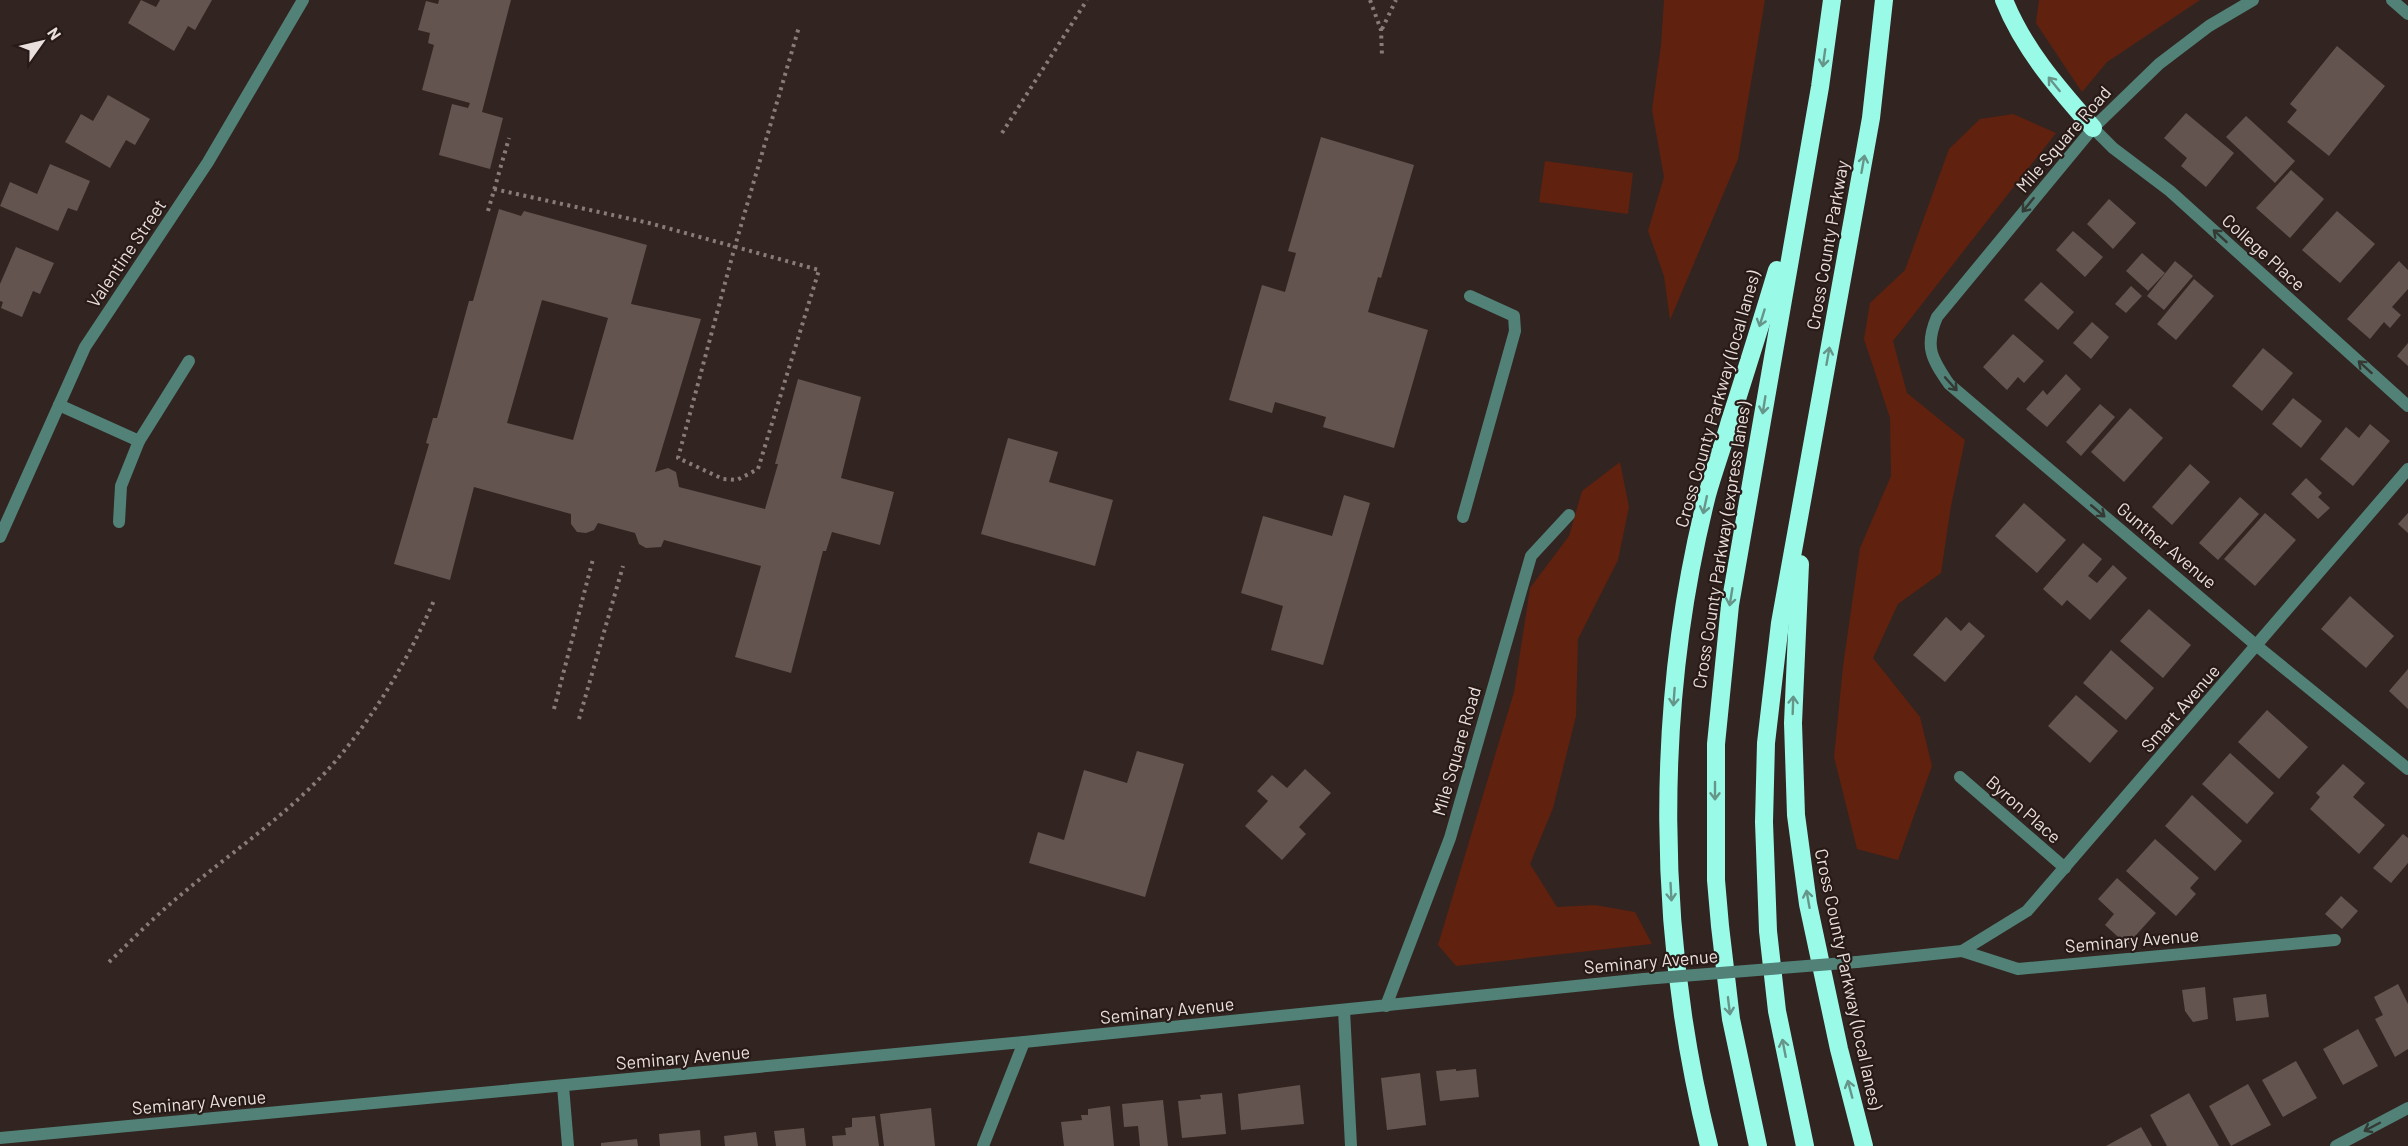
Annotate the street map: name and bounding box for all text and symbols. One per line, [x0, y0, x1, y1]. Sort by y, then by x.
north arrow [12, 12, 72, 72]
text: N [44, 24, 66, 43]
one-way arrow [1819, 48, 1830, 67]
one-way arrow [2048, 76, 2061, 92]
street label: Mile Square Road [2011, 81, 2115, 197]
one-way arrow [1858, 155, 1869, 174]
street label: Cross County Parkway [1801, 158, 1853, 332]
street label: Valentine Street [82, 195, 170, 311]
one-way arrow [2022, 197, 2035, 213]
street label: College Place [2218, 209, 2310, 295]
one-way arrow [2213, 229, 2228, 243]
street label: Cross County Parkway (local lanes) [1670, 268, 1764, 530]
one-way arrow [1756, 308, 1767, 327]
one-way arrow [1823, 347, 1834, 366]
one-way arrow [2357, 360, 2372, 374]
one-way arrow [1944, 376, 1958, 391]
one-way arrow [1758, 394, 1769, 414]
street label: Cross County Parkway (express lanes) [1687, 400, 1755, 690]
one-way arrow [1699, 495, 1711, 514]
street label: Gunther Avenue [2113, 497, 2221, 593]
one-way arrow [2090, 504, 2105, 518]
one-way arrow [1725, 586, 1736, 606]
street label: Smart Avenue [2136, 660, 2224, 756]
street label: Mile Square Road [1427, 684, 1485, 818]
one-way arrow [1668, 686, 1679, 706]
one-way arrow [1787, 695, 1799, 715]
street label: Byron Place [1982, 771, 2066, 847]
one-way arrow [1709, 780, 1721, 800]
street label: Cross County Parkway (local lanes) [1811, 847, 1887, 1112]
one-way arrow [1666, 881, 1677, 901]
one-way arrow [1802, 890, 1813, 909]
street label: Seminary Avenue [2064, 923, 2200, 957]
street label: Seminary Avenue [1583, 944, 1719, 978]
street label: Seminary Avenue [1099, 992, 1235, 1028]
one-way arrow [1724, 996, 1735, 1016]
one-way arrow [1778, 1038, 1789, 1058]
street label: Seminary Avenue [615, 1040, 751, 1074]
one-way arrow [1843, 1080, 1855, 1099]
street label: Seminary Avenue [131, 1085, 267, 1119]
one-way arrow [2364, 1121, 2381, 1133]

